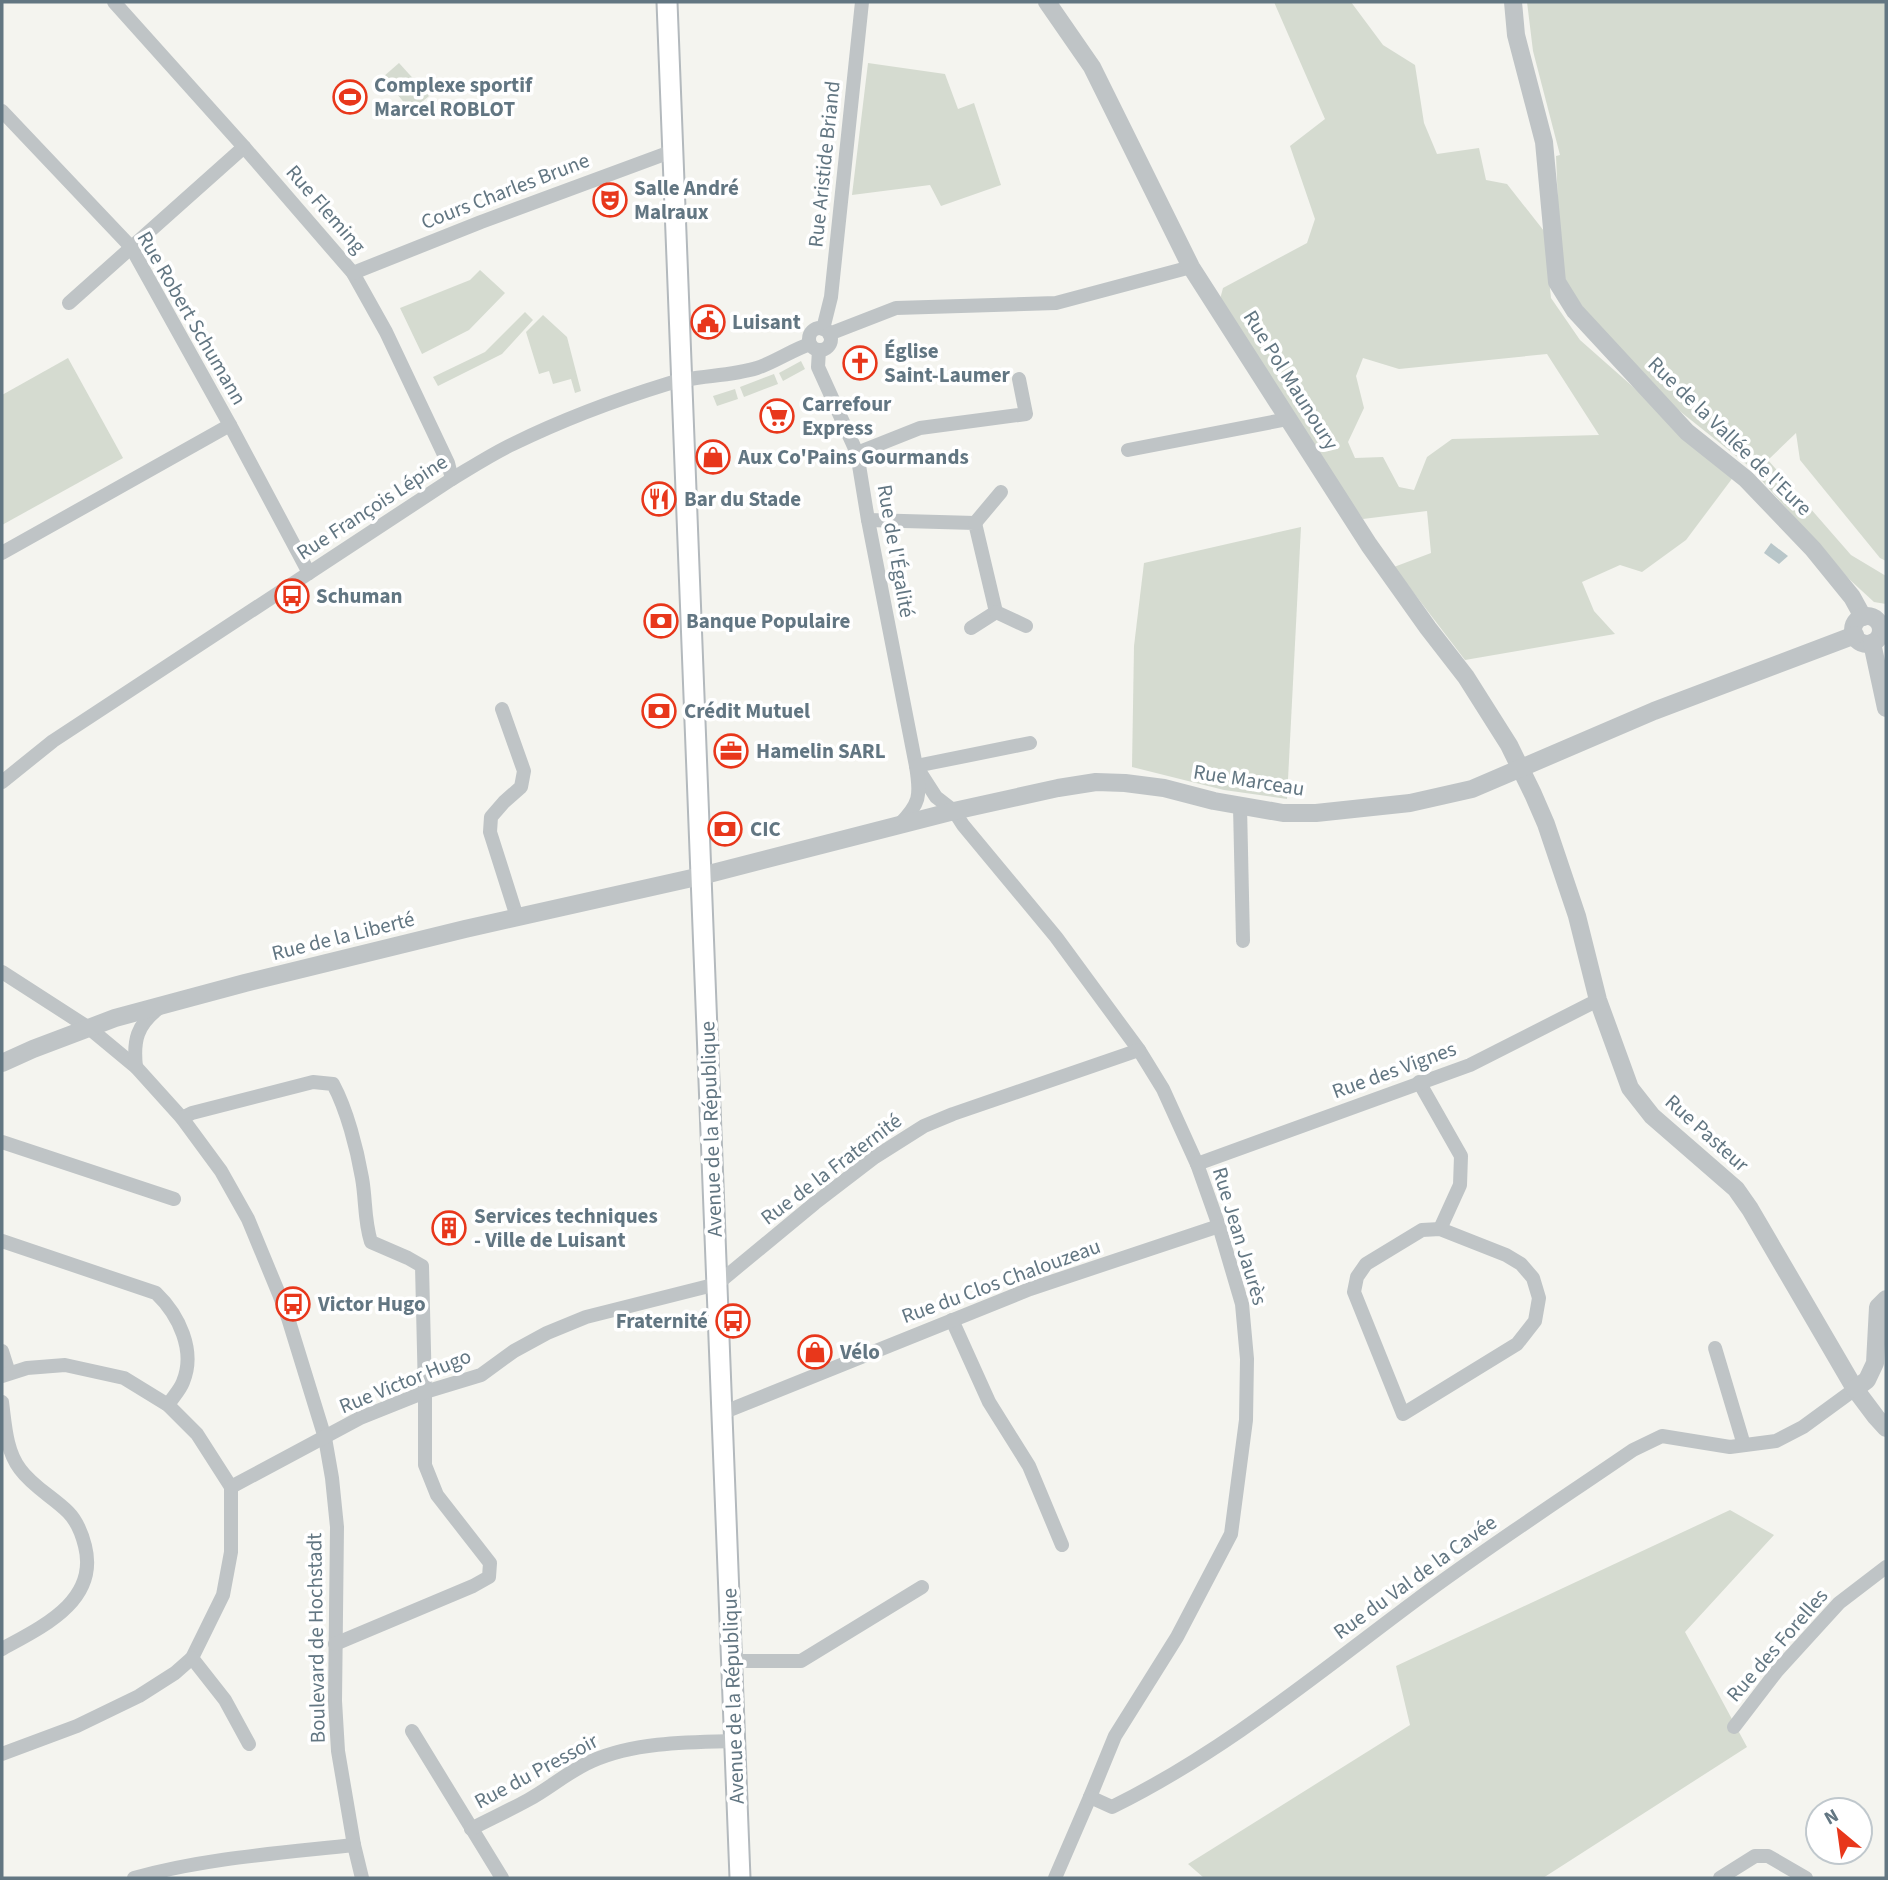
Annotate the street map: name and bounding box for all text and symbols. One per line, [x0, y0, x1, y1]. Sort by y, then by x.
place label: Complexe sportif Marcel ROBLOT [374, 70, 533, 124]
sports icon: Complexe sportif Marcel ROBLOT [331, 78, 369, 116]
street label: Rue Aristide Briand [800, 79, 848, 249]
street label: Cours Charles Brune [417, 145, 593, 237]
street label: Rue Fleming [279, 158, 373, 260]
place label: Salle André Malraux [634, 173, 739, 227]
theatre icon: Salle André Malraux [591, 181, 629, 219]
street label: Rue Robert Schumann [130, 225, 254, 411]
public building icon: Luisant [689, 303, 727, 341]
street label: Rue Pol Maunoury [1236, 304, 1346, 456]
place label: Luisant [732, 307, 801, 337]
place label: Église Saint-Laumer [884, 336, 1011, 390]
church icon: Église Saint-Laumer [841, 344, 879, 382]
street label: Rue de la Vallée de l'Eure [1641, 350, 1819, 522]
place label: Carrefour Express [802, 389, 892, 443]
supermarket icon: Carrefour Express [758, 397, 796, 435]
shop icon: Aux Co'Pains Gourmands [694, 438, 732, 476]
place label: Aux Co'Pains Gourmands [737, 442, 969, 472]
street label: Rue François Lépine [291, 447, 453, 567]
restaurant icon: Bar du Stade [640, 480, 678, 518]
street label: Rue de l'Égalité [870, 482, 922, 620]
place label: Bar du Stade [684, 484, 801, 514]
bus stop icon: Schuman [273, 577, 311, 615]
place label: Schuman [316, 581, 403, 611]
bank icon: Banque Populaire [642, 602, 680, 640]
place label: Banque Populaire [686, 606, 851, 636]
bank icon: Crédit Mutuel [640, 692, 678, 730]
place label: Crédit Mutuel [684, 696, 810, 726]
office icon: Hamelin SARL [712, 732, 750, 770]
place label: Hamelin SARL [756, 736, 886, 766]
street label: Rue Marceau [1191, 756, 1307, 804]
bank icon: CIC [706, 810, 744, 848]
place label: CIC [750, 814, 781, 844]
street label: Rue de la Liberté [268, 904, 418, 968]
street label: Avenue de la République [692, 1020, 730, 1238]
street label: Rue des Vignes [1328, 1034, 1461, 1106]
street label: Rue Pasteur [1658, 1087, 1756, 1179]
street label: Rue de la Fraternité [754, 1106, 908, 1232]
street label: Rue Jean Jaurès [1205, 1163, 1275, 1309]
place label: Services techniques - Ville de Luisant [474, 1201, 658, 1255]
building icon: Services techniques - Ville de Luisant [430, 1209, 468, 1247]
street label: Rue du Clos Chalouzeau [897, 1231, 1105, 1331]
bus stop icon: Victor Hugo [274, 1285, 312, 1323]
place label: Victor Hugo [317, 1289, 426, 1319]
bus stop icon: Fraternité [714, 1302, 752, 1340]
place label: Fraternité [616, 1306, 708, 1336]
shop icon: Vélo [796, 1333, 834, 1371]
place label: Vélo [839, 1337, 880, 1367]
street label: Rue Victor Hugo [335, 1341, 475, 1421]
street label: Rue du Val de la Cavée [1327, 1507, 1503, 1647]
street label: Boulevard de Hochstadt [299, 1532, 333, 1744]
street label: Rue des Forelles [1719, 1581, 1835, 1708]
street label: Avenue de la République [714, 1587, 752, 1805]
street label: Rue du Pressoir [469, 1725, 604, 1816]
north arrow [1804, 1796, 1874, 1866]
text: N [1819, 1803, 1844, 1832]

